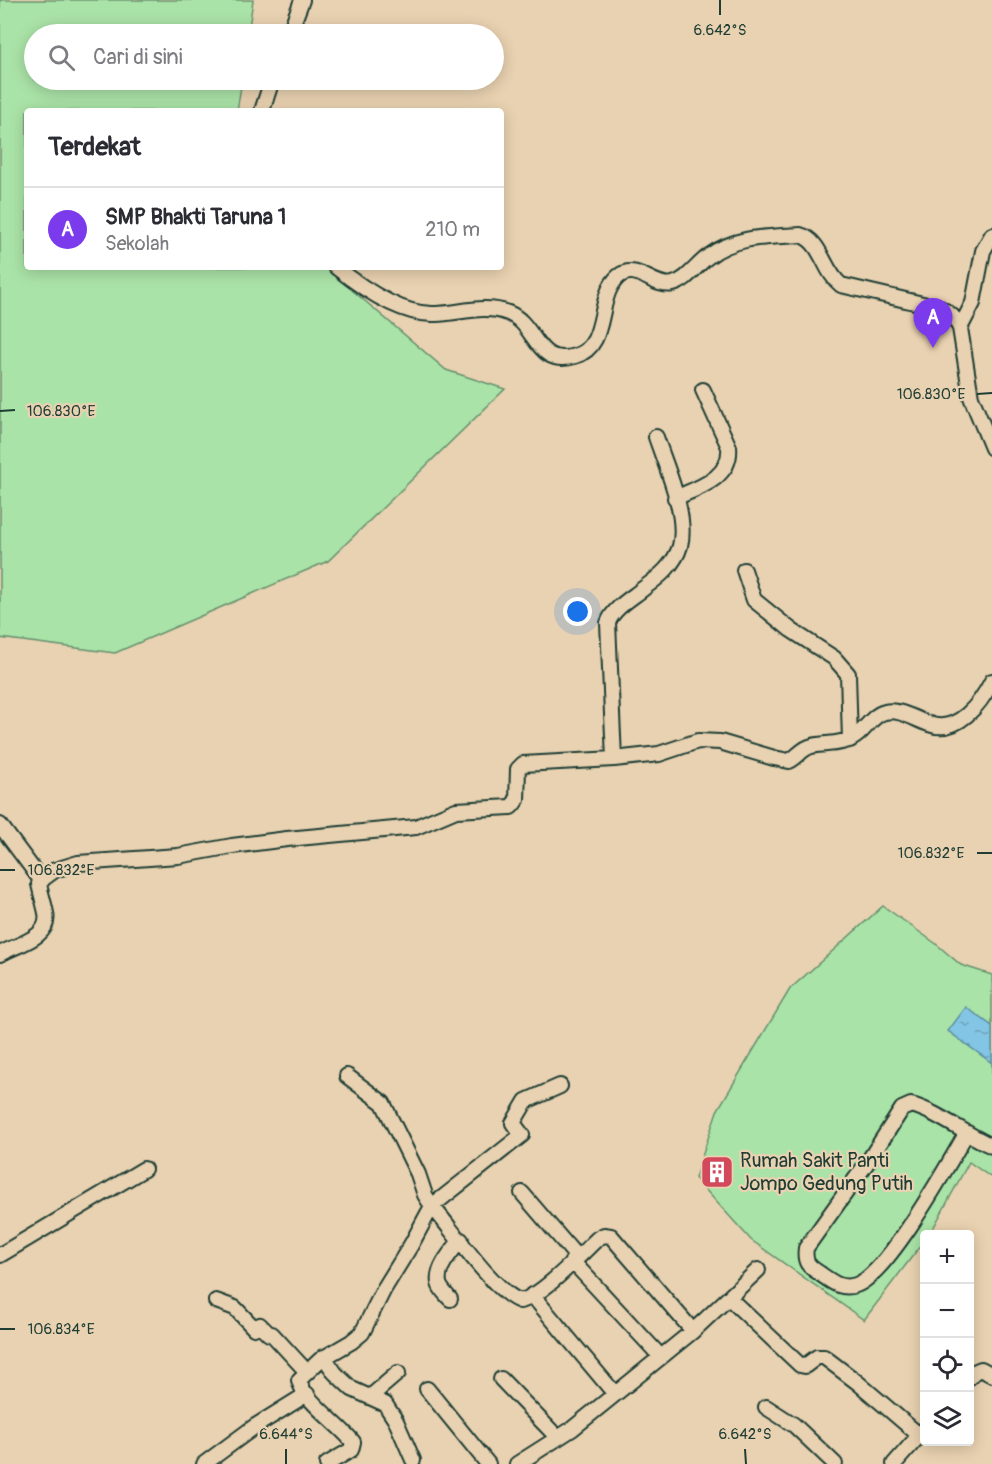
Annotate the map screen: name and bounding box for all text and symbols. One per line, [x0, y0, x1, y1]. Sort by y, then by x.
text: 6.642°S [693, 21, 747, 40]
search box [24, 24, 504, 90]
icon: search [45, 41, 78, 74]
text: Cari di sini [93, 43, 183, 71]
text: Terdekat [48, 131, 141, 163]
text: SMP Bhakti Taruna 1 [105, 203, 286, 231]
text: A [61, 217, 74, 242]
text: 210 m [425, 217, 480, 242]
text: Sekolah [105, 231, 169, 256]
pin: A [914, 298, 952, 348]
text: 106.830°E [897, 385, 966, 404]
text: 106.830°E [27, 402, 96, 421]
your location [563, 597, 592, 626]
text: 106.832°E [898, 844, 965, 863]
text: 106.832°E [28, 861, 95, 880]
place label: Rumah Sakit Panti Jompo Gedung Putih [740, 1148, 913, 1196]
building icon: Rumah Sakit Panti Jompo Gedung Putih [699, 1154, 735, 1190]
map controls [920, 1230, 974, 1446]
button: + [920, 1230, 974, 1284]
button: − [920, 1284, 974, 1338]
text: 106.834°E [27, 1320, 95, 1339]
button: locate [920, 1338, 974, 1392]
button: layers [920, 1392, 974, 1446]
text: 6.644°S [259, 1425, 313, 1444]
text: 6.642°S [718, 1425, 772, 1444]

